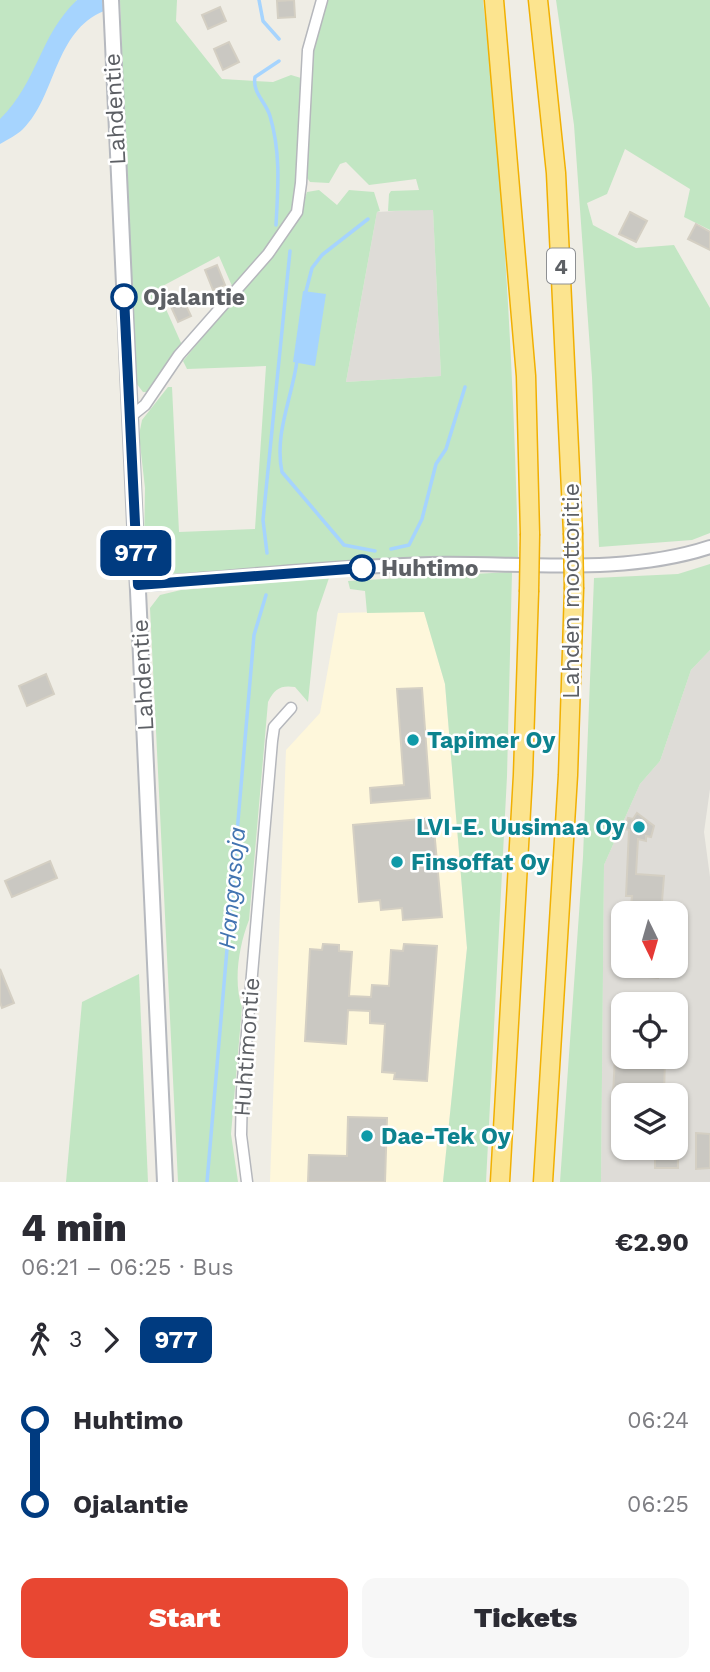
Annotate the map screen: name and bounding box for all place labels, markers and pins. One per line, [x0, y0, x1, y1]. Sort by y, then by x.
marker: Ojalantie [111, 284, 137, 310]
place label: Ojalantie [143, 284, 245, 311]
marker: Huhtimo [349, 555, 375, 581]
place label: Huhtimo [381, 555, 479, 582]
place label: Tapimer Oy [427, 727, 555, 754]
marker: Tapimer Oy [405, 732, 421, 748]
place label: LVI-E. Uusimaa Oy [416, 814, 625, 841]
marker: LVI-E. Uusimaa Oy [631, 819, 647, 835]
place label: Finsoffat Oy [411, 849, 550, 876]
marker: Finsoffat Oy [389, 854, 405, 870]
place label: Dae-Tek Oy [381, 1123, 511, 1150]
marker: Dae-Tek Oy [359, 1128, 375, 1144]

